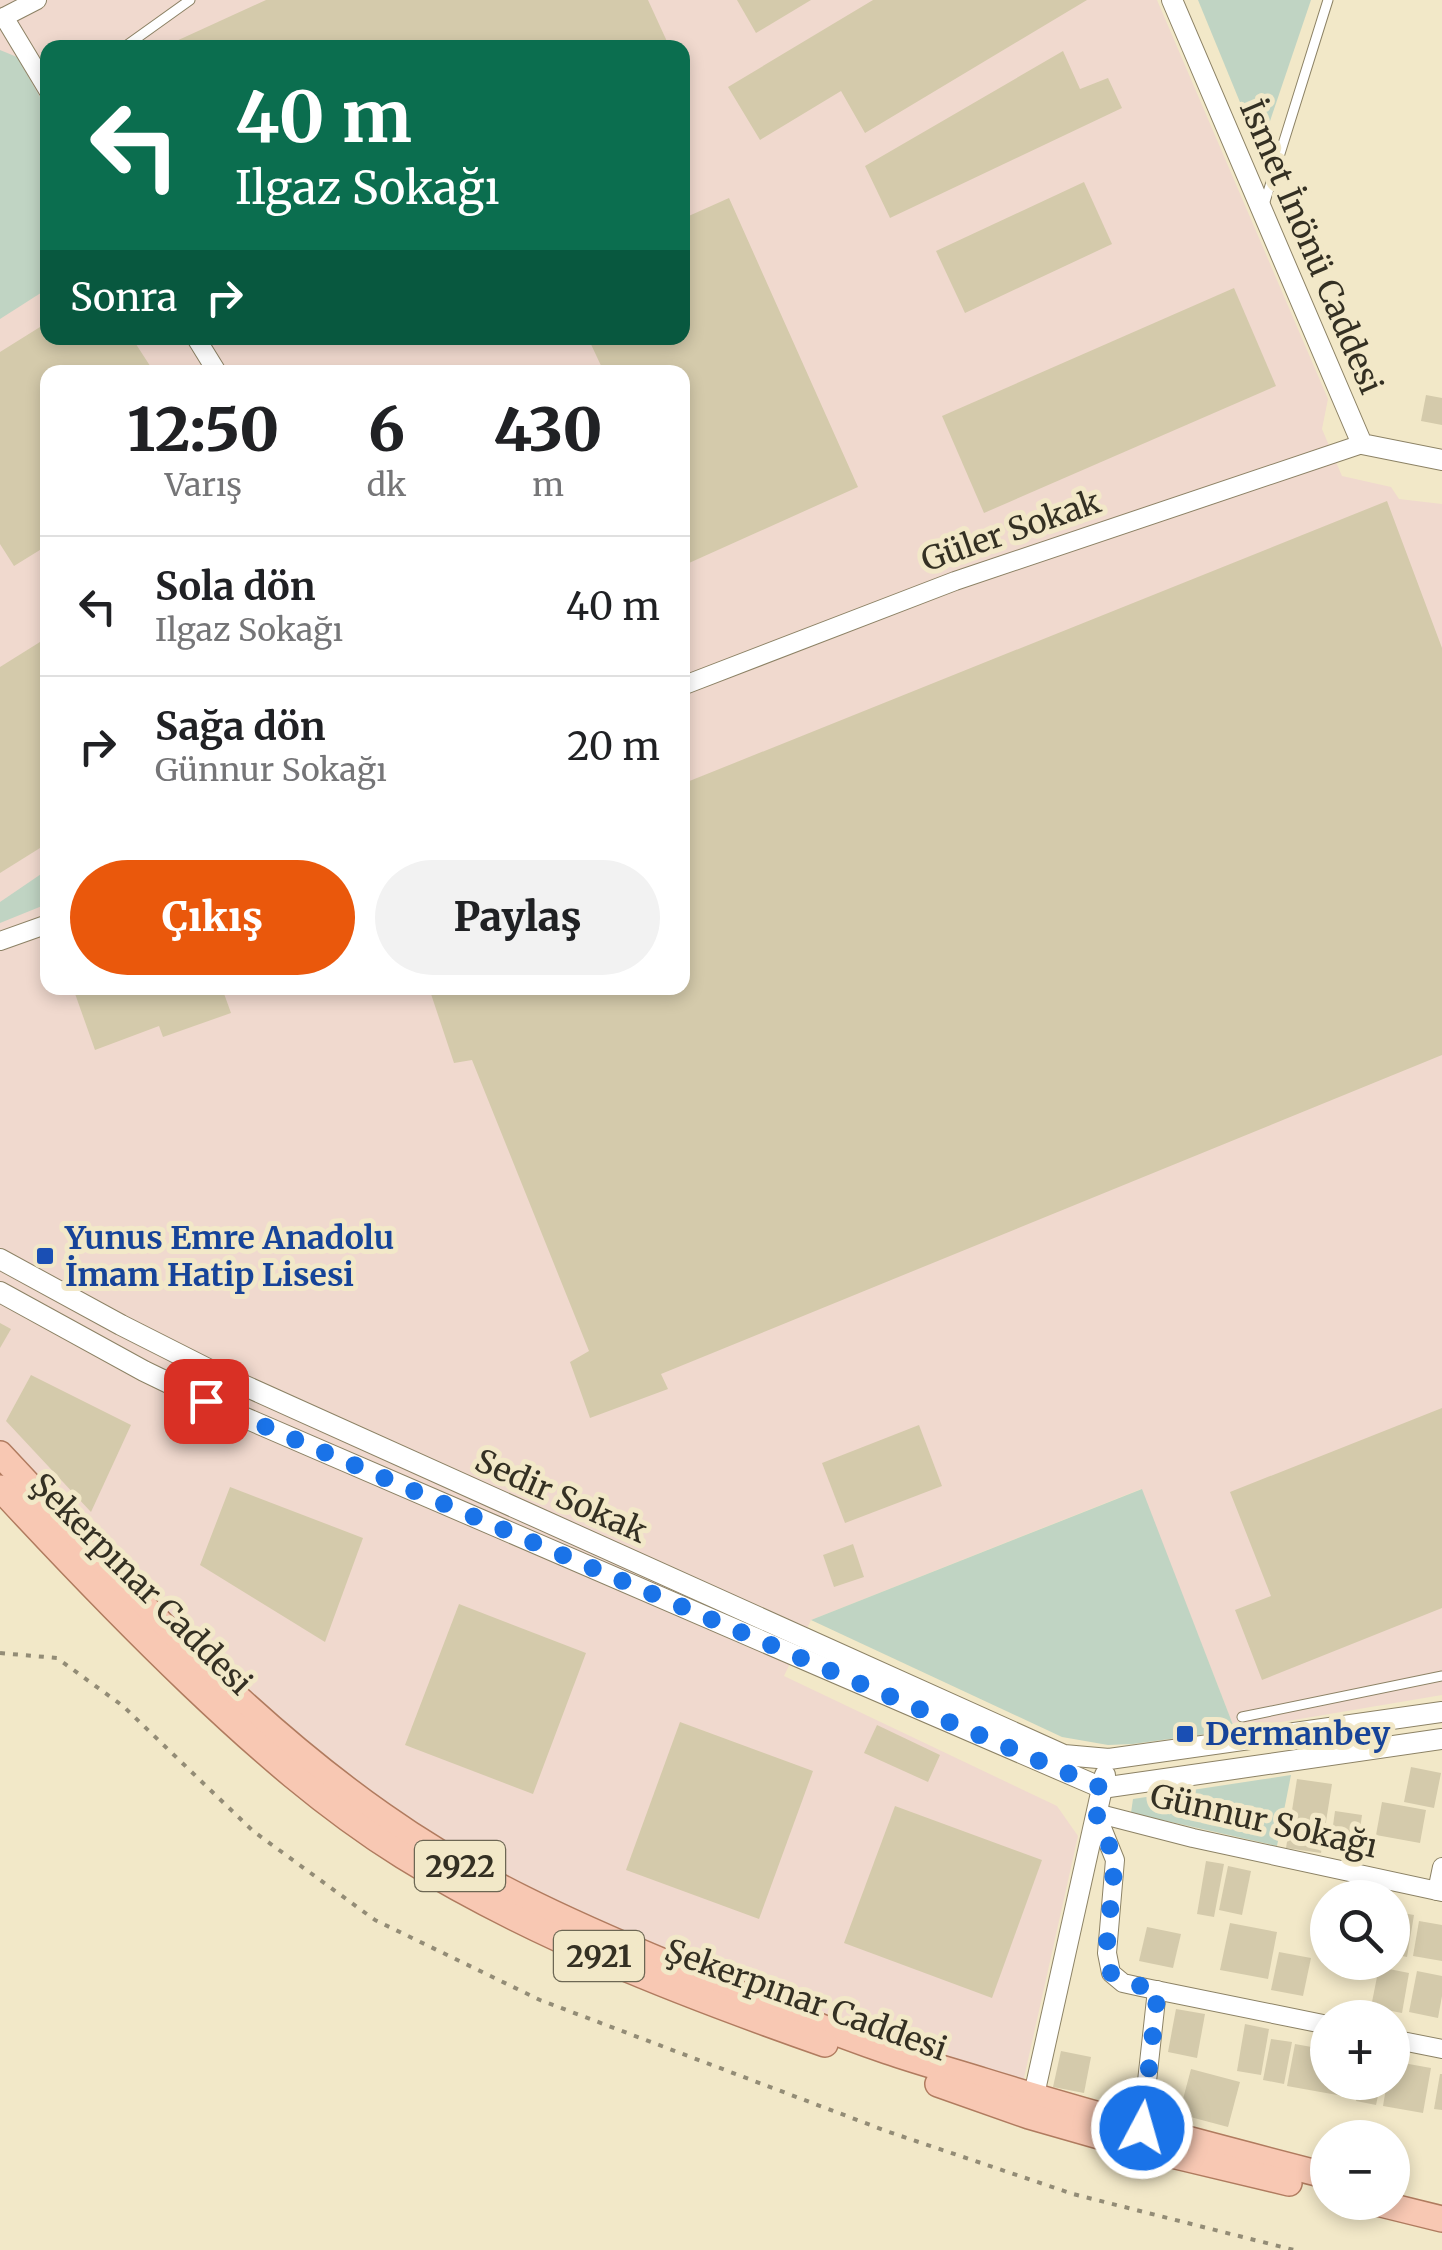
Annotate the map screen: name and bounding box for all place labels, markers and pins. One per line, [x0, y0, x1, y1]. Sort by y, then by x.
place label: Yunus Emre Anadolu İmam Hatip Lisesi [64, 1218, 394, 1295]
marker: Yunus Emre Anadolu İmam Hatip Lisesi [34, 1245, 56, 1267]
pin [164, 1359, 249, 1444]
place label: Dermanbey [1205, 1714, 1391, 1754]
marker: Dermanbey [1174, 1723, 1196, 1745]

